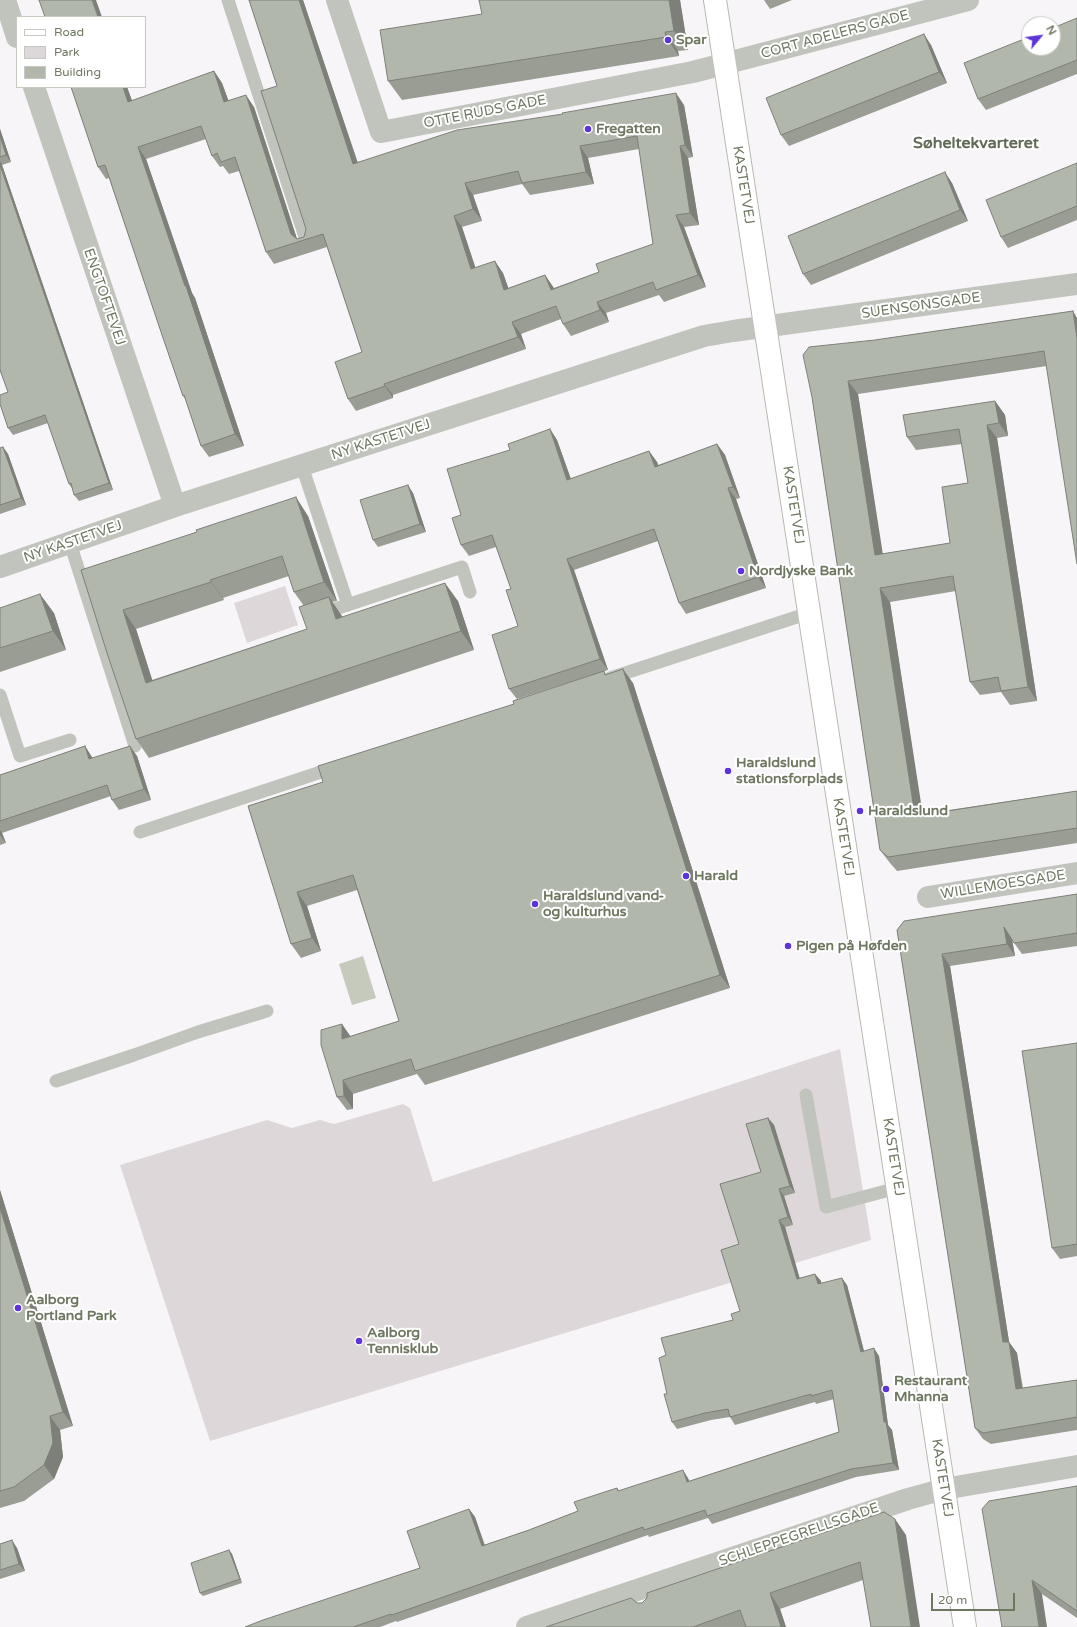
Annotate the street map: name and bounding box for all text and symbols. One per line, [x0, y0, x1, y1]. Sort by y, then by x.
street label: CORT ADELERS GADE [759, 7, 911, 63]
legend [16, 16, 146, 88]
north arrow [1021, 16, 1061, 56]
text: N [1043, 23, 1059, 37]
text: Road [54, 25, 84, 39]
place label: Spar [676, 32, 707, 48]
marker: Spar [663, 35, 673, 45]
text: Park [54, 45, 80, 59]
text: Building [54, 65, 101, 79]
street label: OTTE RUDS GADE [422, 92, 548, 132]
place label: Fregatten [596, 121, 661, 137]
marker: Fregatten [583, 124, 593, 134]
district label: Søheltekvarteret [913, 134, 1039, 154]
street label: KASTETVEJ [728, 145, 758, 225]
street label: ENGTOFTEVEJ [80, 246, 128, 348]
street label: SUENSONSGADE [861, 289, 981, 323]
street label: NY KASTETVEJ [329, 416, 433, 464]
street label: KASTETVEJ [778, 465, 808, 545]
street label: NY KASTETVEJ [21, 517, 125, 567]
place label: Nordjyske Bank [749, 563, 853, 579]
marker: Nordjyske Bank [736, 566, 746, 576]
place label: Haraldslund stationsforplads [736, 755, 843, 788]
marker: Haraldslund stationsforplads [723, 766, 733, 776]
street label: KASTETVEJ [828, 797, 858, 877]
place label: Haraldslund [868, 803, 948, 819]
marker: Haraldslund [855, 806, 865, 816]
street label: WILLEMOESGADE [939, 867, 1067, 903]
place label: Harald [694, 868, 738, 884]
marker: Harald [681, 871, 691, 881]
place label: Haraldslund vand- og kulturhus [543, 888, 664, 920]
marker: Haraldslund vand- og kulturhus [530, 899, 540, 909]
place label: Pigen på Høfden [796, 938, 907, 954]
marker: Pigen på Høfden [783, 941, 793, 951]
street label: KASTETVEJ [878, 1117, 908, 1197]
place label: Aalborg Portland Park [26, 1292, 117, 1324]
marker: Aalborg Portland Park [13, 1303, 23, 1313]
place label: Aalborg Tennisklub [367, 1325, 438, 1358]
marker: Aalborg Tennisklub [354, 1336, 364, 1346]
place label: Restaurant Mhanna [894, 1373, 967, 1406]
marker: Restaurant Mhanna [881, 1384, 891, 1394]
street label: KASTETVEJ [927, 1438, 957, 1518]
street label: SCHLEPPEGRELLSGADE [717, 1500, 881, 1570]
scale bar [933, 1585, 1017, 1611]
text: 20 m [938, 1593, 967, 1607]

